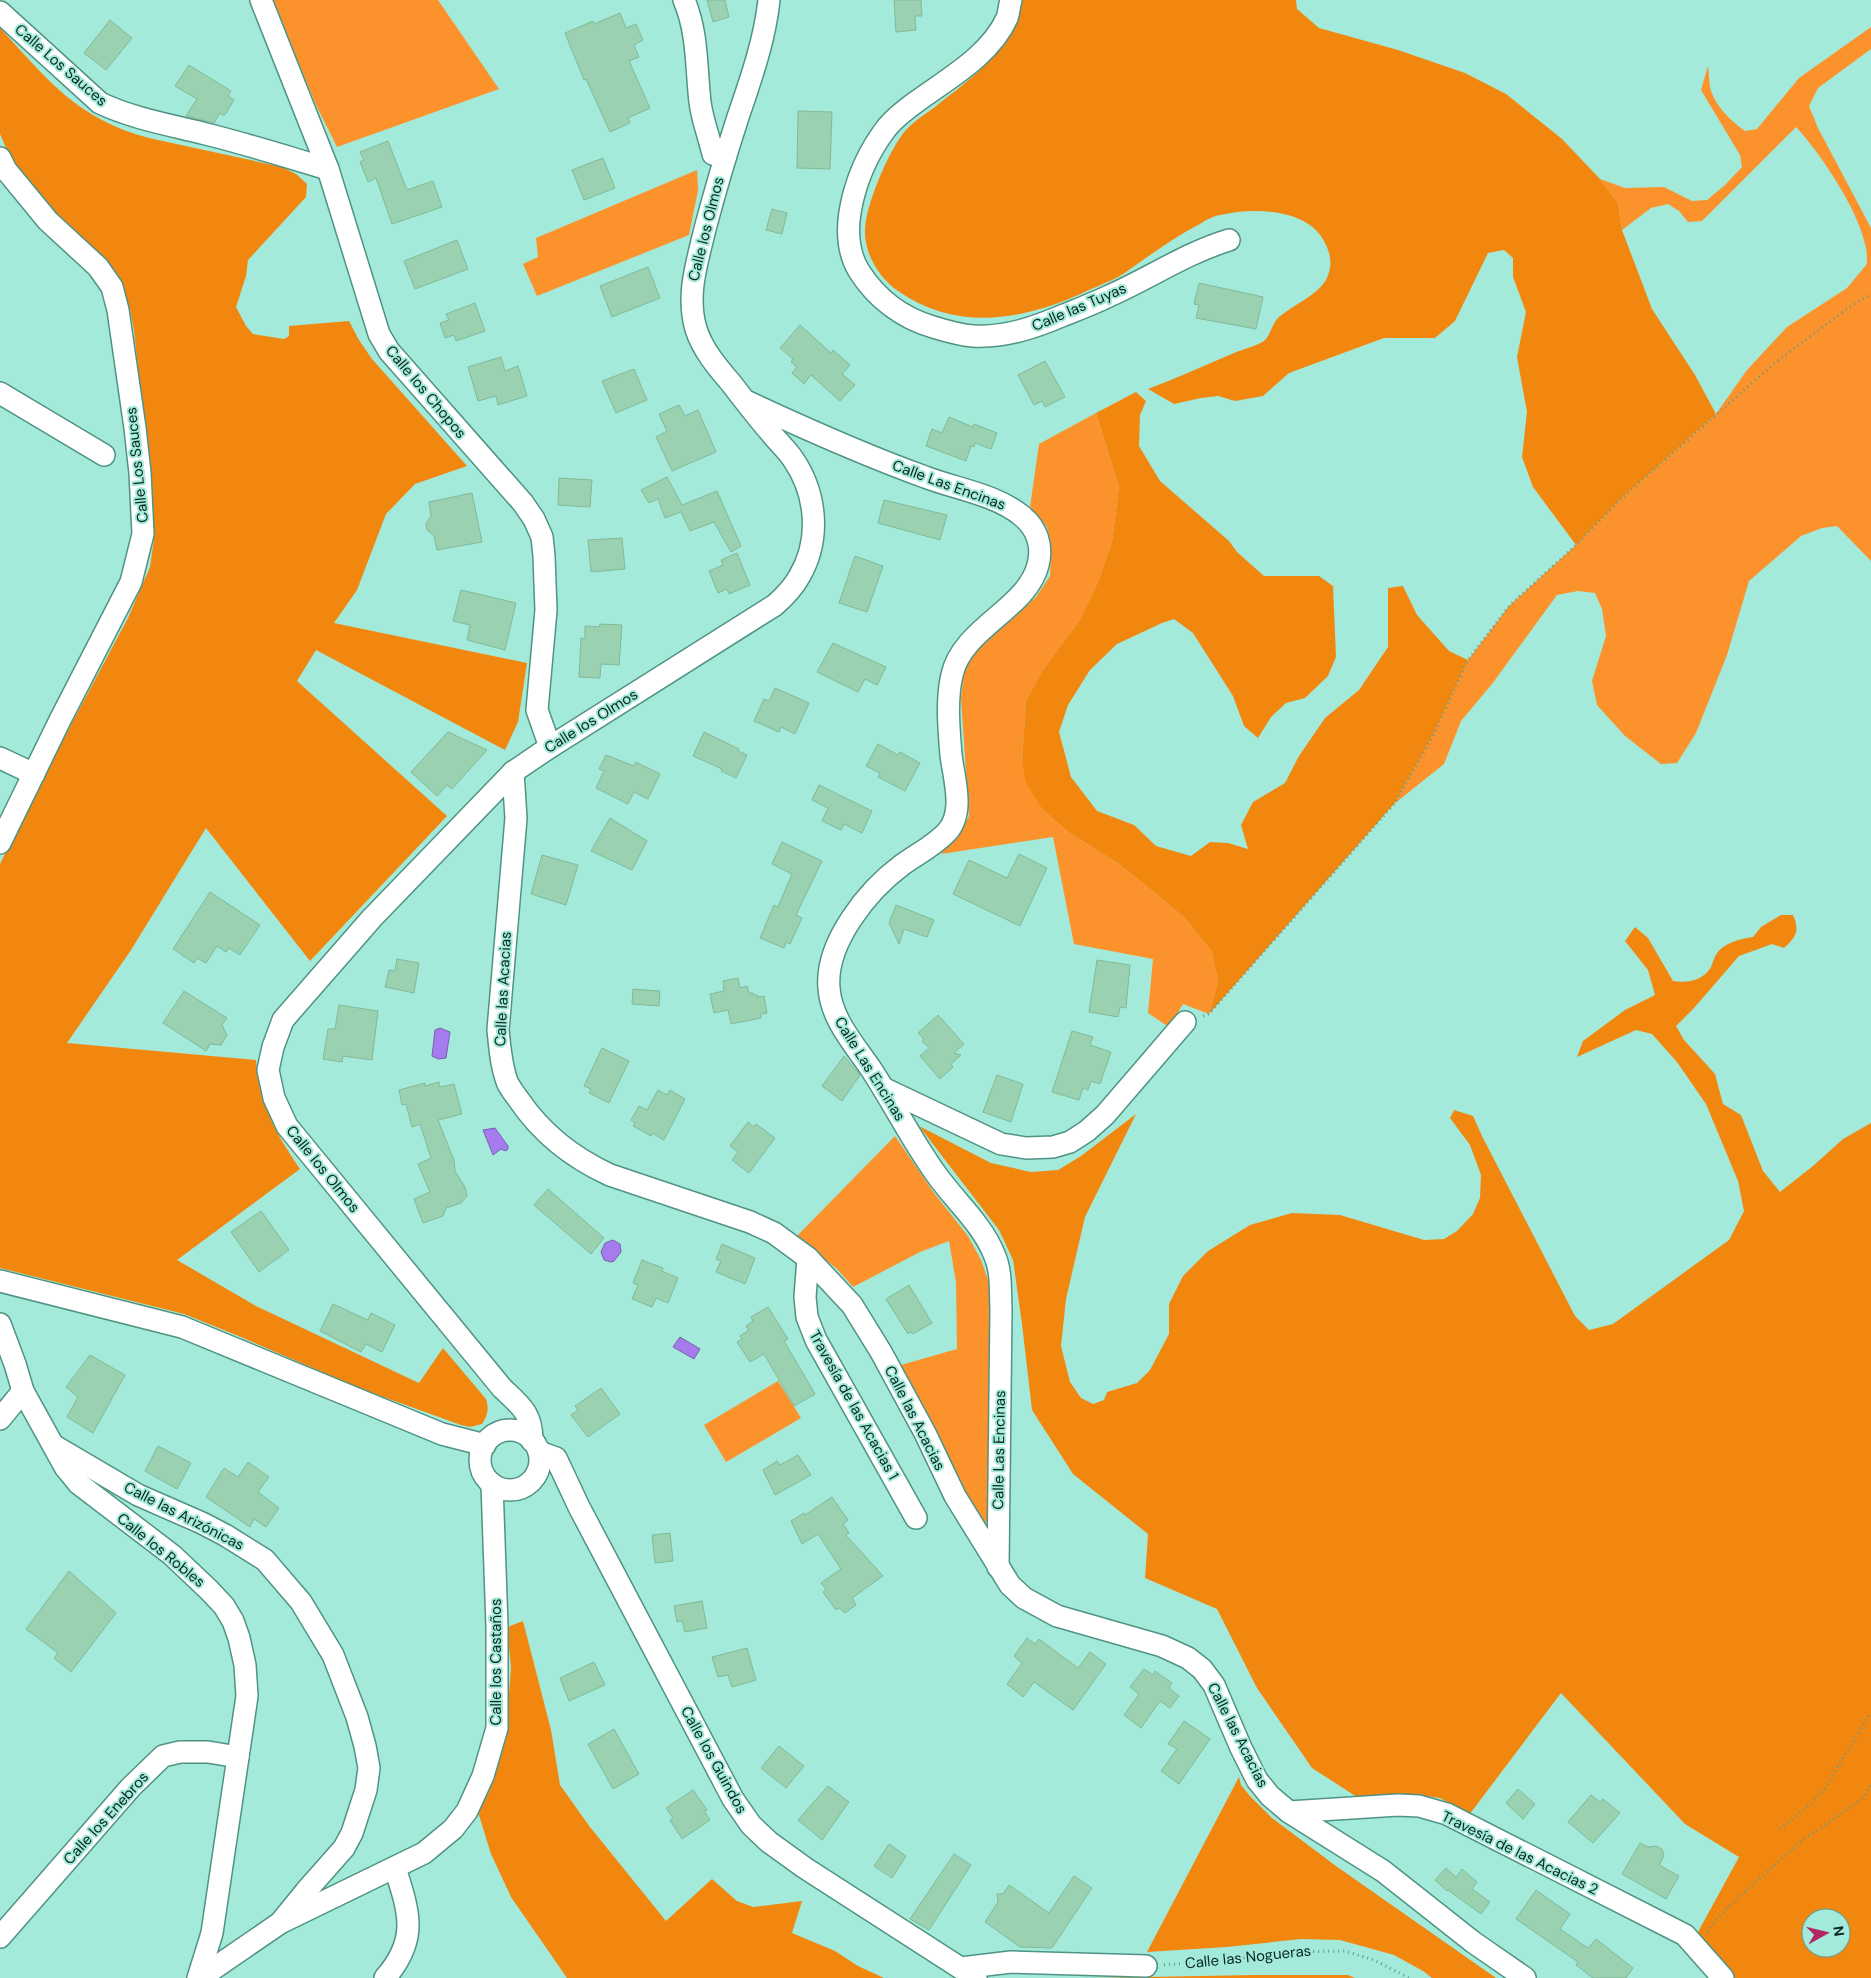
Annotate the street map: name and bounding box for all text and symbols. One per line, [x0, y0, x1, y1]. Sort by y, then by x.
street label: Calle Los Sauces [11, 19, 111, 111]
street label: Calle los Olmos [683, 175, 729, 283]
street label: Calle las Tuyas [1029, 278, 1129, 336]
street label: Calle los Chopos [381, 341, 471, 443]
street label: Calle Los Sauces [121, 406, 153, 524]
street label: Calle Las Encinas [890, 455, 1008, 515]
street label: Calle los Olmos [540, 684, 642, 758]
street label: Calle las Acacias [490, 931, 516, 1047]
street label: Calle Las Encinas [830, 1013, 910, 1125]
street label: Calle los Olmos [282, 1121, 364, 1217]
street label: Travesía de las Acacias 1 [805, 1327, 903, 1483]
street label: Calle las Acacias [880, 1362, 950, 1474]
street label: Calle Las Encinas [988, 1390, 1010, 1510]
street label: Calle las Arizónicas [120, 1477, 248, 1555]
street label: Calle los Robles [113, 1508, 209, 1592]
street label: Calle los Castaños [486, 1598, 506, 1726]
street label: Calle las Acacias [1203, 1679, 1273, 1791]
street label: Calle los Guindos [676, 1703, 752, 1817]
street label: Calle los Enebros [59, 1767, 153, 1869]
street label: Travesía de las Acacias 2 [1438, 1806, 1602, 1900]
north arrow [1801, 1908, 1851, 1958]
text: N [1829, 1925, 1848, 1938]
street label: Calle las Nogueras [1184, 1940, 1312, 1974]

